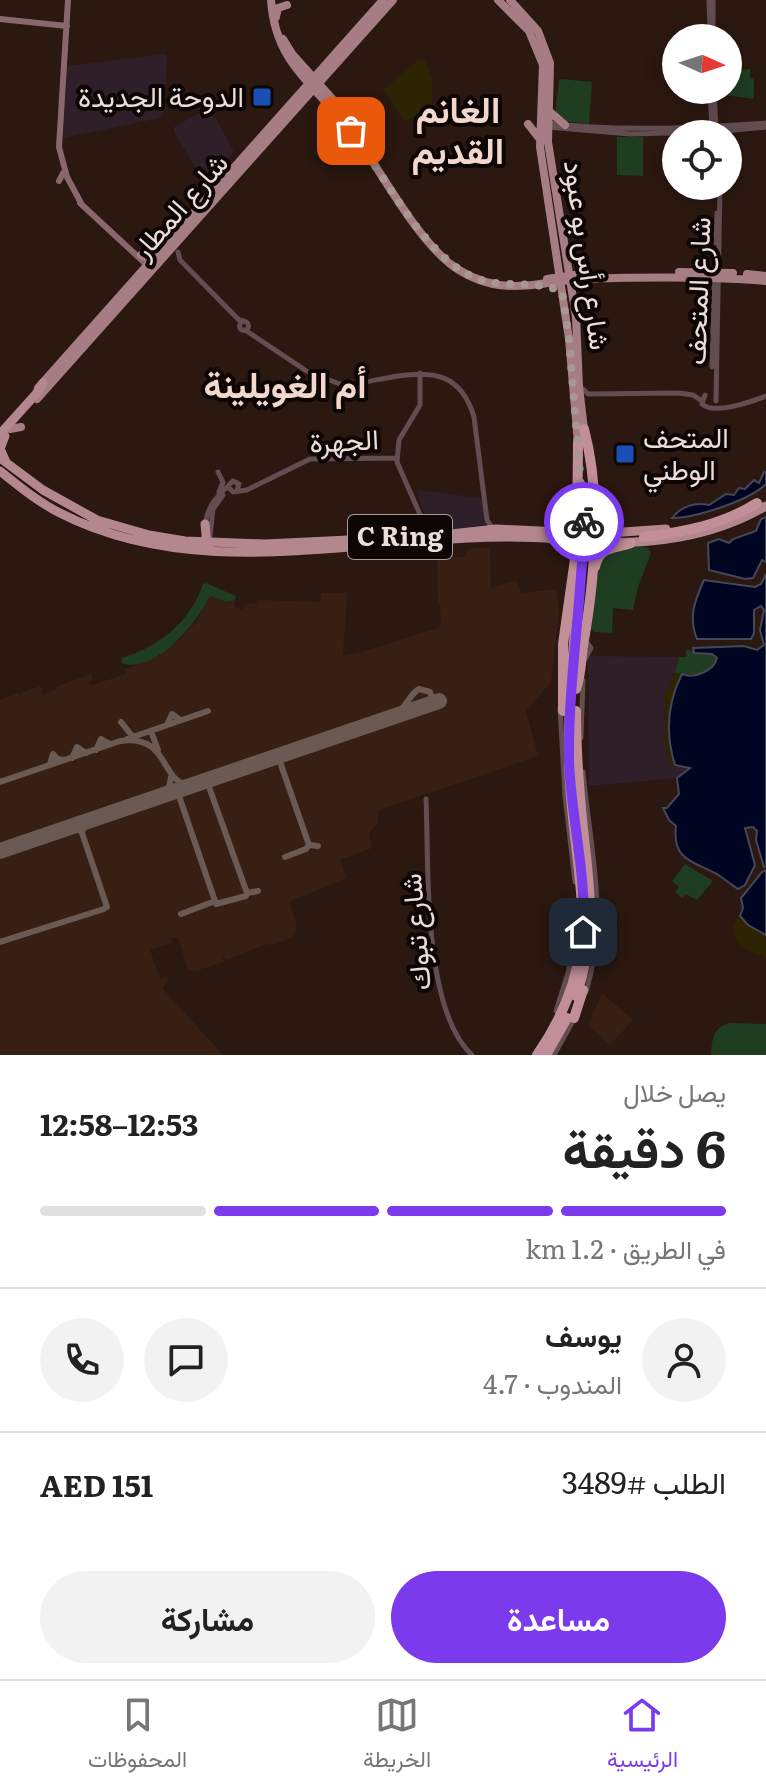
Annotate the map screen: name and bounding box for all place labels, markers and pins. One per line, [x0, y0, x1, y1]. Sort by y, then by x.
place label: الدوحة الجديدة [78, 74, 244, 116]
marker: الدوحة الجديدة [251, 86, 273, 108]
pin [317, 97, 385, 165]
place label: المتحف الوطني [643, 415, 729, 493]
marker: المتحف الوطني [614, 443, 636, 465]
pin [549, 898, 617, 966]

